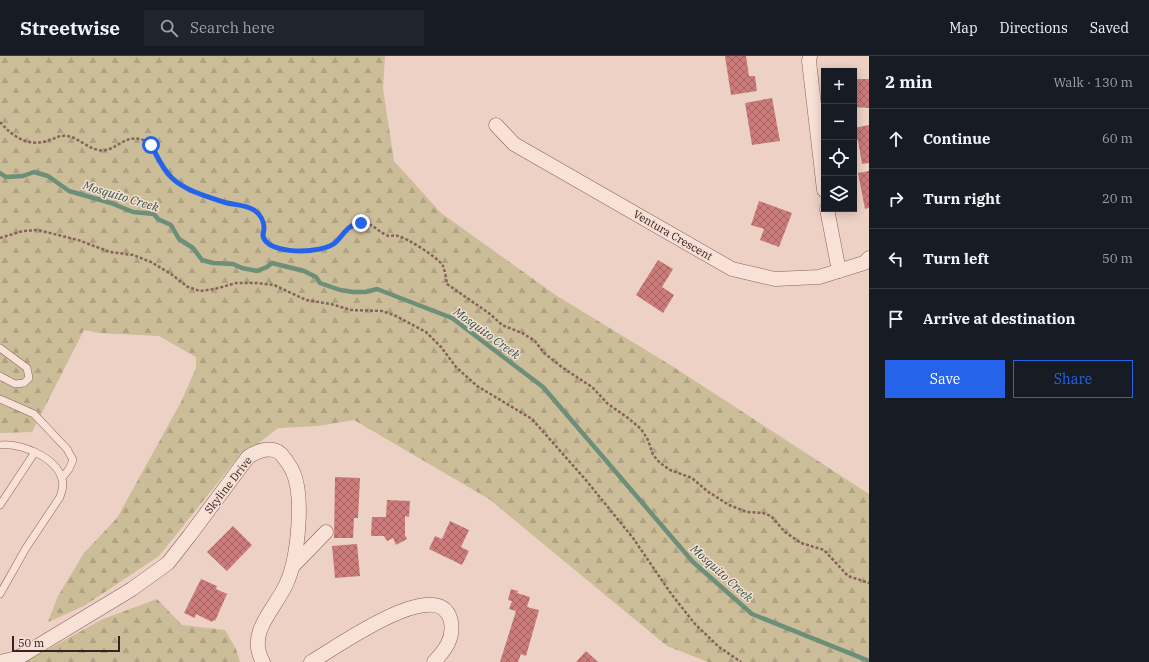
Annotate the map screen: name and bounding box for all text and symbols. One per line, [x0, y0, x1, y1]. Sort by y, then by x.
search box [144, 10, 424, 46]
text: Streetwise [20, 16, 120, 40]
icon: search [158, 17, 180, 39]
text: Search here [190, 18, 275, 37]
text: Map [949, 19, 978, 37]
text: Directions [1000, 19, 1068, 37]
text: Saved [1090, 19, 1129, 37]
map controls [821, 68, 857, 212]
button: + [821, 68, 857, 104]
text: 2 min [885, 71, 933, 93]
text: Walk · 130 m [1054, 74, 1133, 91]
button: − [821, 104, 857, 140]
icon: ahead [885, 128, 907, 150]
text: Continue [923, 129, 990, 148]
text: 60 m [1102, 130, 1133, 147]
route start [142, 136, 160, 154]
button: locate [821, 140, 857, 176]
button: layers [821, 176, 857, 212]
water label: Mosquito Creek [80, 177, 161, 215]
icon: right [885, 188, 907, 210]
text: Turn right [923, 189, 1001, 208]
text: 20 m [1102, 190, 1133, 207]
street label: Ventura Crescent [631, 207, 715, 263]
route end [352, 214, 370, 232]
icon: left [885, 248, 907, 270]
text: Turn left [923, 249, 989, 268]
text: 50 m [1102, 250, 1133, 267]
water label: Mosquito Creek [450, 303, 524, 363]
icon: arrive [885, 308, 907, 330]
text: Arrive at destination [923, 309, 1075, 328]
button: Save [885, 360, 1005, 398]
button: Share [1013, 360, 1133, 398]
street label: Skyline Drive [201, 454, 255, 516]
water label: Mosquito Creek [687, 540, 757, 605]
scale bar [12, 634, 120, 653]
text: 50 m [18, 636, 44, 650]

